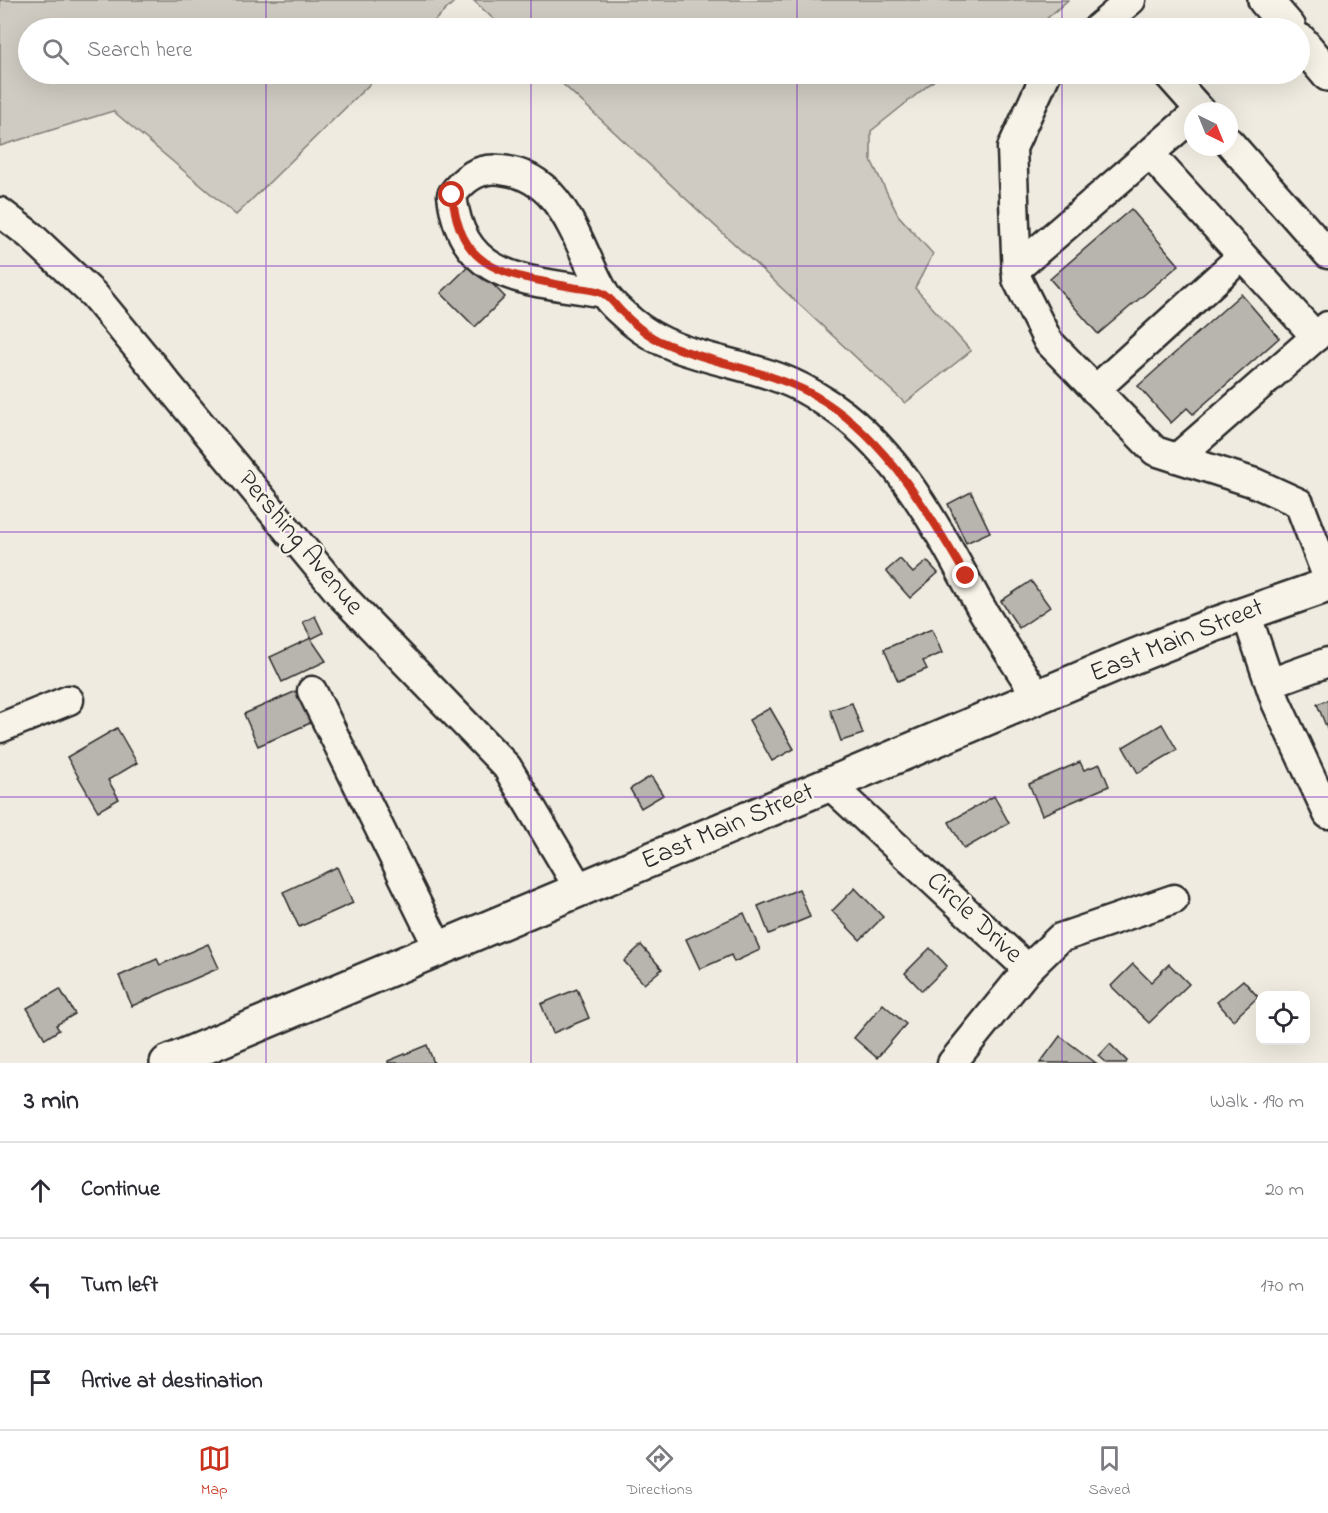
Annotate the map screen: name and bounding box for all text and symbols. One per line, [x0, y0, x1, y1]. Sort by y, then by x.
search box [18, 18, 1310, 84]
icon: search [39, 35, 72, 68]
text: Search here [87, 35, 192, 67]
north arrow [1184, 102, 1238, 156]
route start [438, 181, 464, 207]
street label: Pershing Avenue [228, 462, 373, 625]
route end [952, 562, 978, 588]
street label: East Main Street [1084, 588, 1270, 694]
street label: East Main Street [635, 773, 821, 881]
street label: Circle Drive [917, 863, 1032, 974]
map controls [1256, 991, 1310, 1045]
button: locate [1256, 991, 1310, 1045]
text: 3 min [24, 1083, 79, 1121]
text: Walk · 190 m [1210, 1088, 1304, 1117]
icon: ahead [24, 1174, 57, 1207]
text: Continue [81, 1174, 160, 1206]
text: 20 m [1265, 1176, 1304, 1205]
icon: left [24, 1270, 57, 1303]
text: Turn left [81, 1270, 158, 1302]
text: 170 m [1260, 1272, 1304, 1301]
icon: arrive [24, 1366, 57, 1399]
text: Arrive at destination [81, 1366, 263, 1398]
tab: Map [198, 1442, 231, 1502]
tab: Directions [626, 1442, 693, 1502]
tab: Saved [1088, 1442, 1130, 1502]

